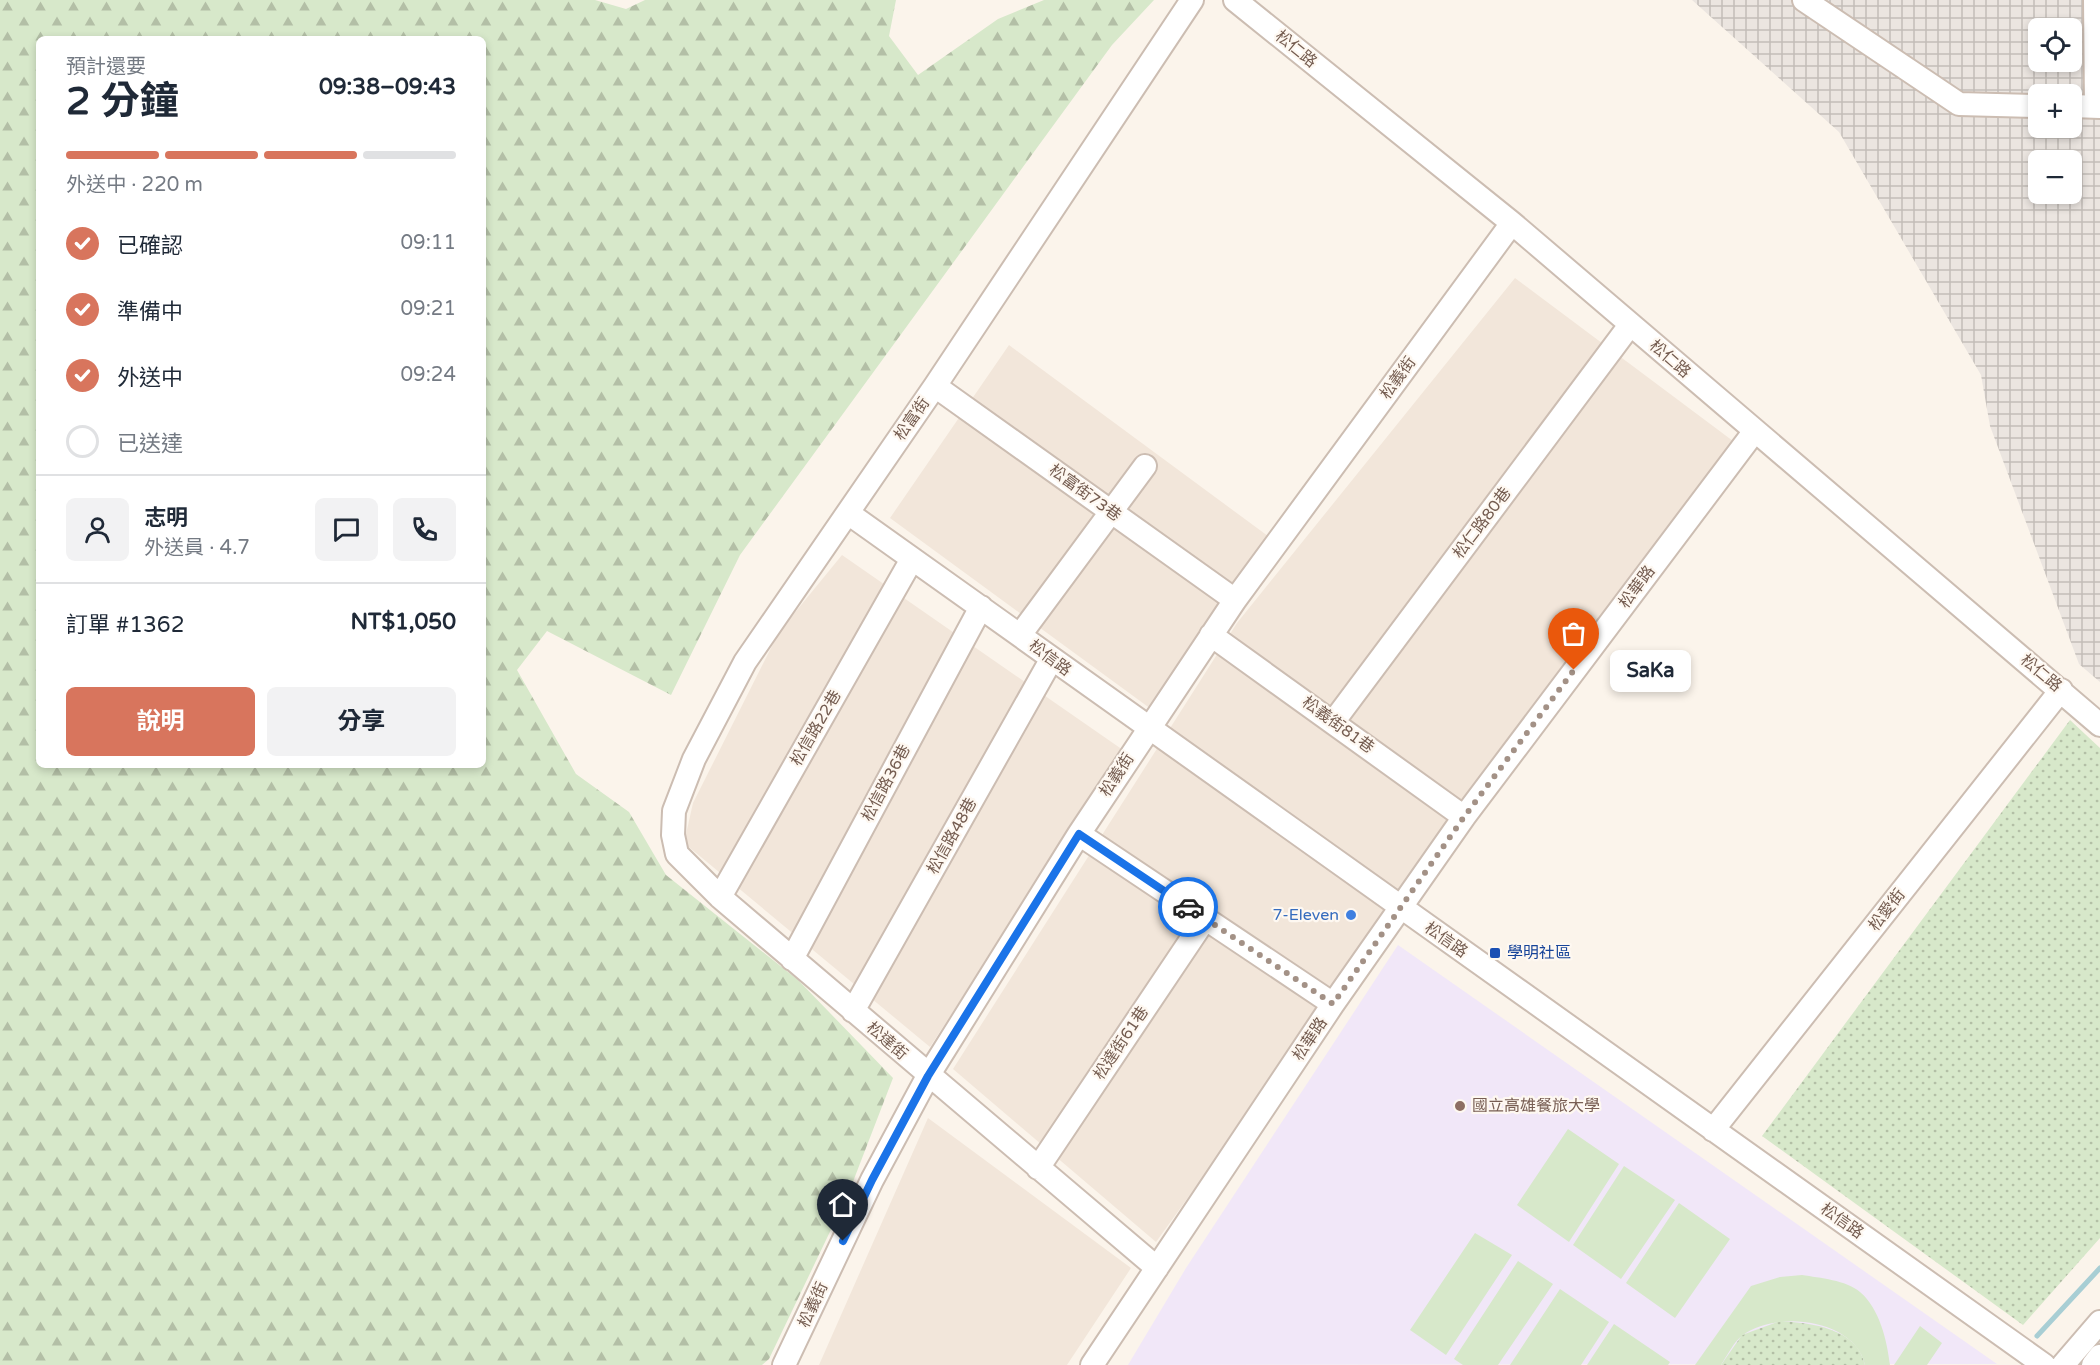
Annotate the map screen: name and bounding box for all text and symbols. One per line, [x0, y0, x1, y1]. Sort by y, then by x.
map controls [2028, 18, 2082, 204]
button: locate [2028, 18, 2082, 72]
street label: 松仁路 [1271, 26, 1321, 72]
text: 預計還要 [66, 55, 146, 79]
text: 09:38–09:43 [319, 74, 456, 100]
text: 2 分鐘 [66, 78, 179, 125]
button: + [2028, 84, 2082, 138]
button: − [2028, 150, 2082, 204]
text: 外送中 · 220 m [66, 173, 203, 197]
icon: check [66, 227, 99, 260]
text: 09:11 [401, 231, 456, 255]
text: 已確認 [117, 233, 183, 259]
icon: check [66, 293, 99, 326]
text: 09:21 [401, 297, 456, 321]
text: 準備中 [117, 299, 183, 325]
street label: 松仁路 [1645, 336, 1695, 382]
street label: 松義街 [1376, 353, 1420, 403]
icon: check [66, 359, 99, 392]
text: 09:24 [401, 363, 456, 387]
text: 外送中 [117, 365, 183, 391]
street label: 松富街 [890, 394, 934, 444]
text: 已送達 [117, 431, 183, 457]
street label: 松富街73巷 [1045, 460, 1125, 526]
street label: 松仁路80巷 [1449, 483, 1515, 563]
button: person [66, 498, 129, 561]
button: chat [315, 498, 378, 561]
button: phone [393, 498, 456, 561]
text: 志明 [144, 505, 188, 531]
text: 外送員 · 4.7 [144, 536, 250, 560]
street label: 松華路 [1615, 562, 1659, 612]
pin [1548, 608, 1599, 670]
text: NT$1,050 [350, 609, 456, 635]
text: 訂單 #1362 [66, 612, 184, 638]
icon: bag [1557, 617, 1590, 650]
street label: 松信路 [1025, 636, 1075, 680]
callout: SaKa [1610, 649, 1691, 691]
street label: 松仁路 [2016, 650, 2066, 696]
text: SaKa [1627, 659, 1674, 683]
button: 說明 [66, 687, 255, 756]
button: 分享 [267, 687, 456, 756]
street label: 松信路22巷 [786, 687, 846, 769]
street label: 松義街81巷 [1298, 692, 1378, 758]
street label: 松信路36巷 [857, 741, 915, 825]
street label: 松義街 [1096, 749, 1138, 801]
street label: 松信路48巷 [923, 794, 981, 878]
courier [1158, 877, 1218, 937]
street label: 松愛街 [1864, 885, 1910, 935]
icon: car [1172, 891, 1205, 924]
place label: 7-Eleven [1272, 905, 1339, 925]
marker: 7-Eleven [1344, 908, 1358, 922]
street label: 松信路 [1421, 918, 1471, 962]
place label: 學明社區 [1507, 943, 1571, 963]
marker: 學明社區 [1488, 946, 1502, 960]
street label: 松達街61巷 [1089, 1003, 1153, 1083]
street label: 松華路 [1288, 1014, 1332, 1064]
street label: 松達街 [862, 1018, 912, 1064]
place label: 國立高雄餐旅大學 [1472, 1096, 1600, 1116]
marker: 國立高雄餐旅大學 [1453, 1099, 1467, 1113]
pin [817, 1179, 868, 1241]
icon: home [826, 1188, 859, 1221]
street label: 松信路 [1817, 1199, 1867, 1243]
street label: 松義街 [794, 1279, 832, 1331]

